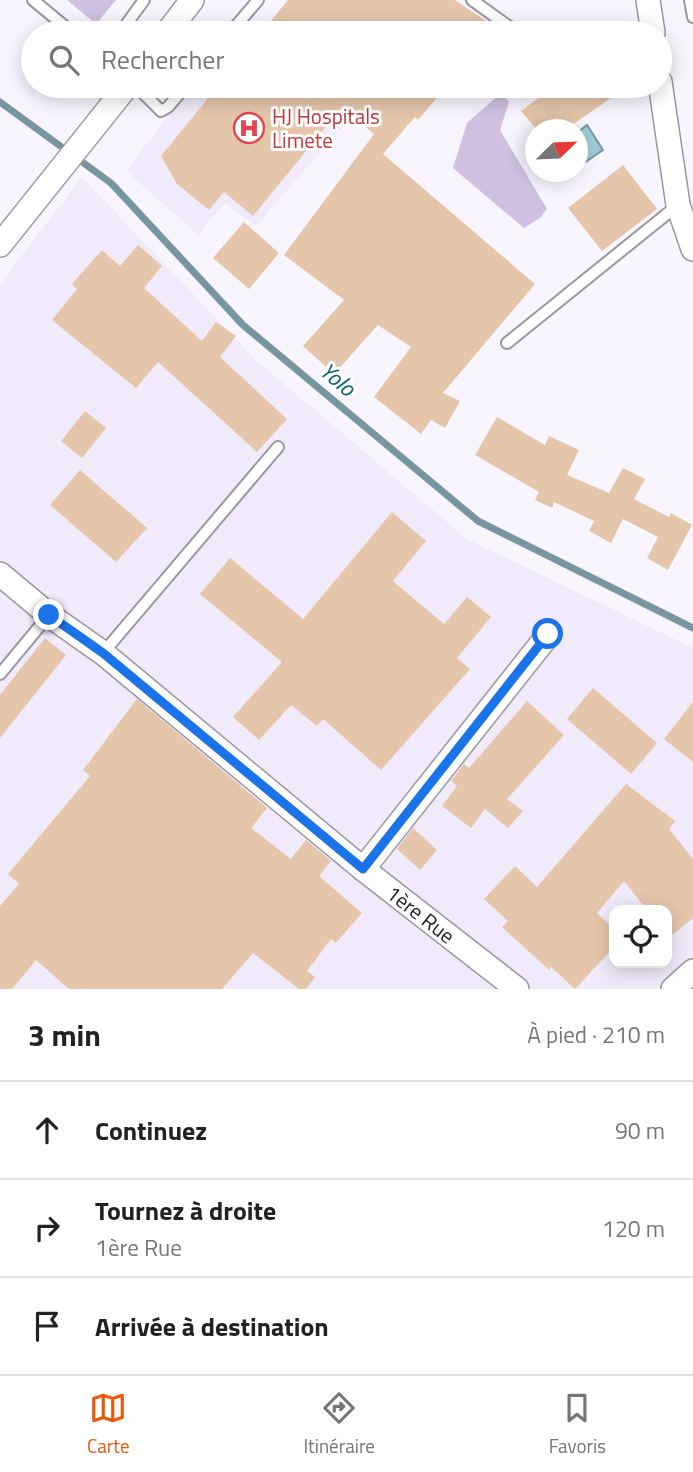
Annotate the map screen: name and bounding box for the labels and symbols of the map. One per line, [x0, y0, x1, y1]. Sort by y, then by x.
place label: HJ Hospitals Limete [272, 100, 380, 156]
hospital icon: HJ Hospitals Limete [232, 111, 266, 145]
north arrow [525, 119, 588, 182]
water label: Yolo [312, 354, 364, 405]
route end [33, 599, 64, 630]
route start [532, 618, 563, 649]
street label: 1ère Rue [380, 877, 462, 951]

